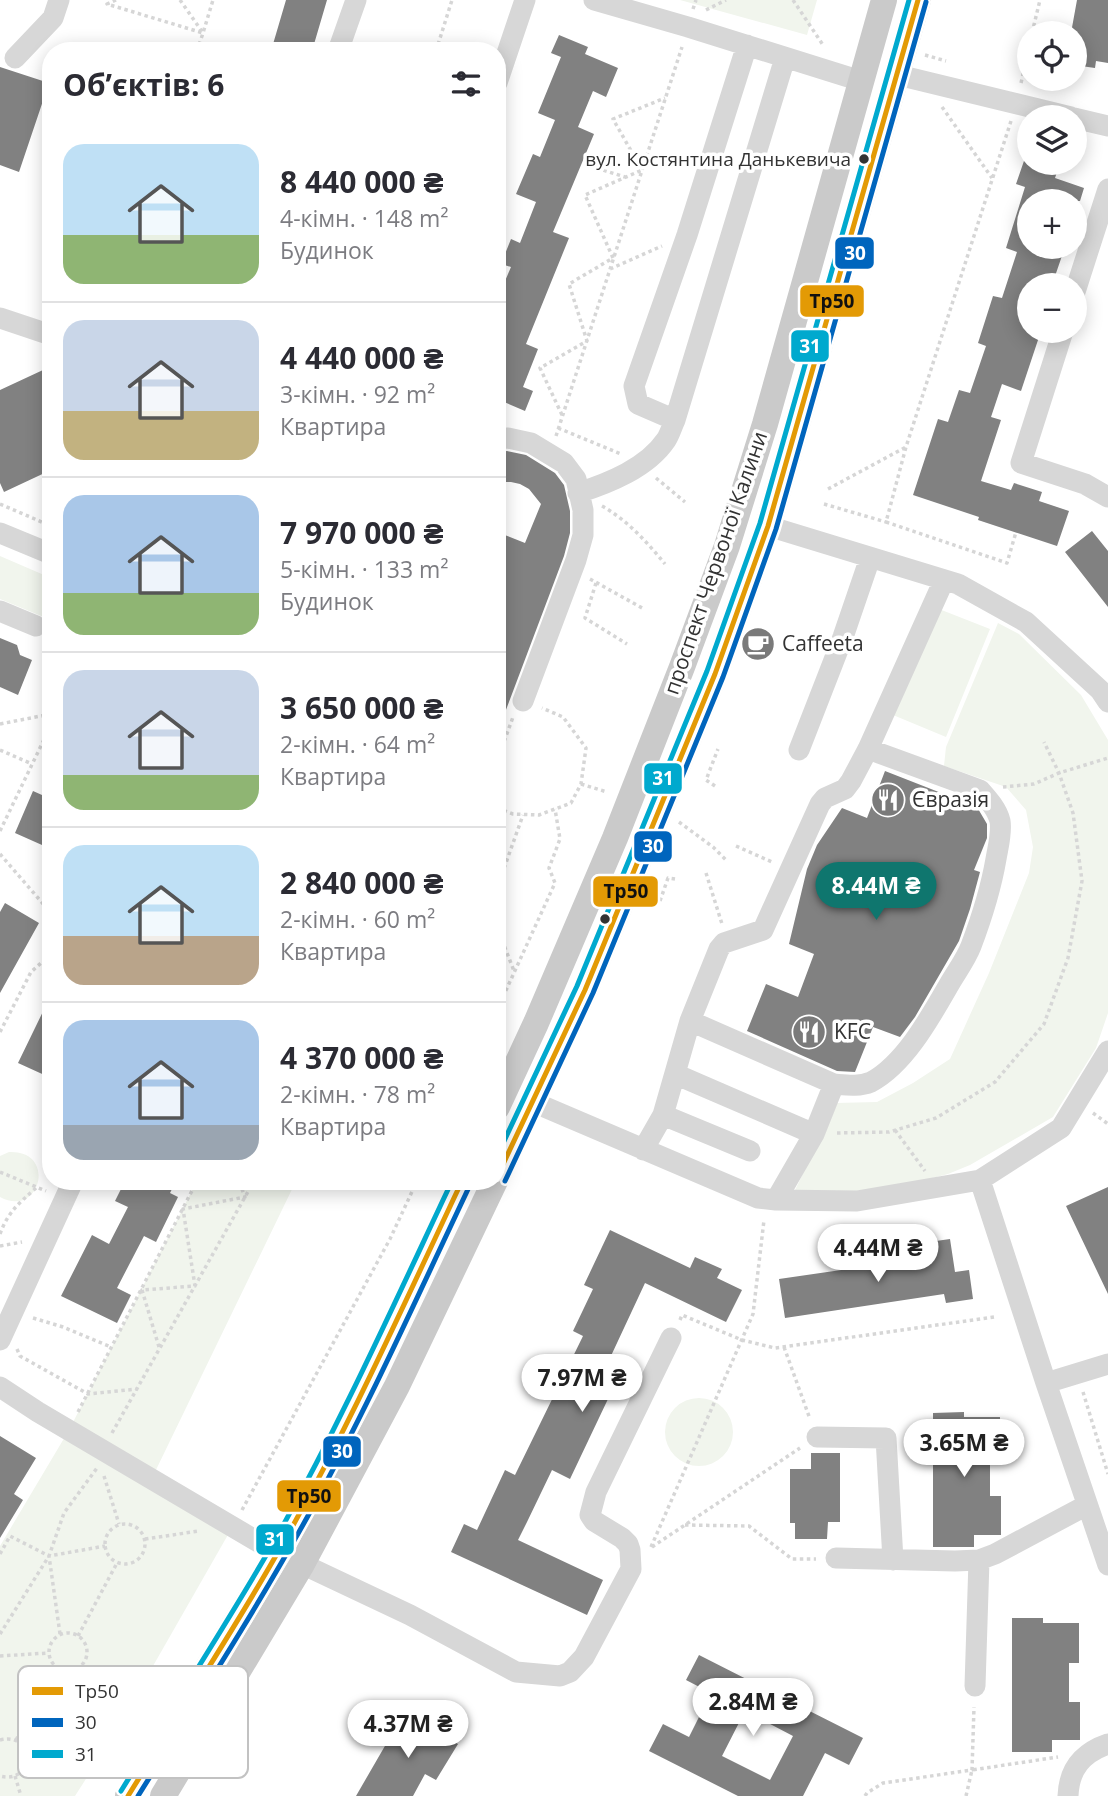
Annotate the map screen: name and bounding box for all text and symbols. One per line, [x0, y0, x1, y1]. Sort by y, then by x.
map controls [1017, 21, 1087, 343]
button: locate [1017, 21, 1087, 91]
text: Об’єктів: 6 [63, 64, 224, 105]
icon: filters [447, 65, 485, 103]
button: layers [1017, 105, 1087, 175]
place label: вул. Костянтина Данькевича [585, 146, 851, 172]
marker: вул. Костянтина Данькевича [857, 152, 871, 166]
text: 8 440 000 ₴ [280, 161, 443, 202]
icon: home [119, 172, 203, 256]
button: + [1017, 189, 1087, 259]
text: 4-кімн. · 148 m² [280, 202, 448, 234]
text: Будинок [280, 234, 374, 266]
line badge: 30 [834, 236, 875, 270]
text: 30 [844, 240, 866, 266]
button: − [1017, 273, 1087, 343]
line badge: Тр50 [799, 284, 865, 318]
text: Тр50 [810, 288, 855, 314]
line badge: 31 [790, 329, 830, 363]
text: 31 [799, 333, 821, 359]
text: 4 440 000 ₴ [280, 337, 443, 378]
icon: home [119, 348, 203, 432]
text: 3-кімн. · 92 m² [280, 378, 435, 410]
text: Квартира [280, 410, 386, 442]
street label: проспект Червоної Калини [657, 427, 773, 698]
text: 7 970 000 ₴ [280, 512, 443, 553]
icon: home [119, 523, 203, 607]
text: 5-кімн. · 133 m² [280, 553, 448, 585]
text: Будинок [280, 585, 374, 617]
cafe icon: Caffeeta [739, 625, 777, 663]
place label: Caffeeta [782, 629, 864, 657]
text: 3 650 000 ₴ [280, 687, 443, 728]
icon: home [119, 698, 203, 782]
text: 2-кімн. · 64 m² [280, 728, 435, 760]
text: Квартира [280, 760, 386, 792]
line badge: 31 [643, 762, 683, 795]
text: 31 [652, 765, 674, 791]
restaurant icon: Євразія [869, 781, 907, 819]
place label: Євразія [912, 785, 989, 813]
line badge: 30 [633, 830, 673, 863]
text: 30 [642, 833, 664, 859]
text: 2 840 000 ₴ [280, 862, 443, 903]
pin: 8.44M ₴ [811, 862, 941, 922]
text: 8.44M ₴ [831, 869, 921, 901]
icon: home [119, 873, 203, 957]
line badge: Тр50 [592, 875, 659, 908]
text: Тр50 [604, 878, 649, 904]
text: 2-кімн. · 60 m² [280, 903, 435, 935]
unlabelled marker [598, 912, 612, 926]
text: Квартира [280, 935, 386, 967]
restaurant icon: KFC [790, 1013, 828, 1051]
place label: KFC [834, 1017, 871, 1045]
text: 4 370 000 ₴ [280, 1037, 443, 1078]
icon: home [119, 1048, 203, 1132]
text: 2-кімн. · 78 m² [280, 1078, 435, 1110]
text: Квартира [280, 1110, 386, 1142]
pin: 4.44M ₴ [813, 1224, 943, 1284]
text: 4.44M ₴ [833, 1231, 923, 1263]
pin: 7.97M ₴ [517, 1354, 647, 1414]
text: 7.97M ₴ [537, 1361, 627, 1393]
pin: 3.65M ₴ [899, 1420, 1029, 1479]
text: 3.65M ₴ [919, 1426, 1009, 1458]
line badge: 30 [322, 1435, 362, 1468]
text: 30 [331, 1438, 353, 1464]
line badge: Тр50 [276, 1479, 342, 1513]
text: Тр50 [287, 1483, 332, 1509]
line badge: 31 [255, 1523, 295, 1556]
text: 31 [264, 1526, 286, 1552]
legend [18, 1666, 248, 1778]
text: Тр50 [75, 1678, 119, 1704]
pin: 2.84M ₴ [688, 1678, 818, 1738]
text: 2.84M ₴ [708, 1685, 798, 1717]
pin: 4.37M ₴ [343, 1700, 473, 1760]
text: 4.37M ₴ [363, 1707, 453, 1739]
text: 30 [75, 1709, 97, 1735]
text: 31 [75, 1741, 97, 1767]

